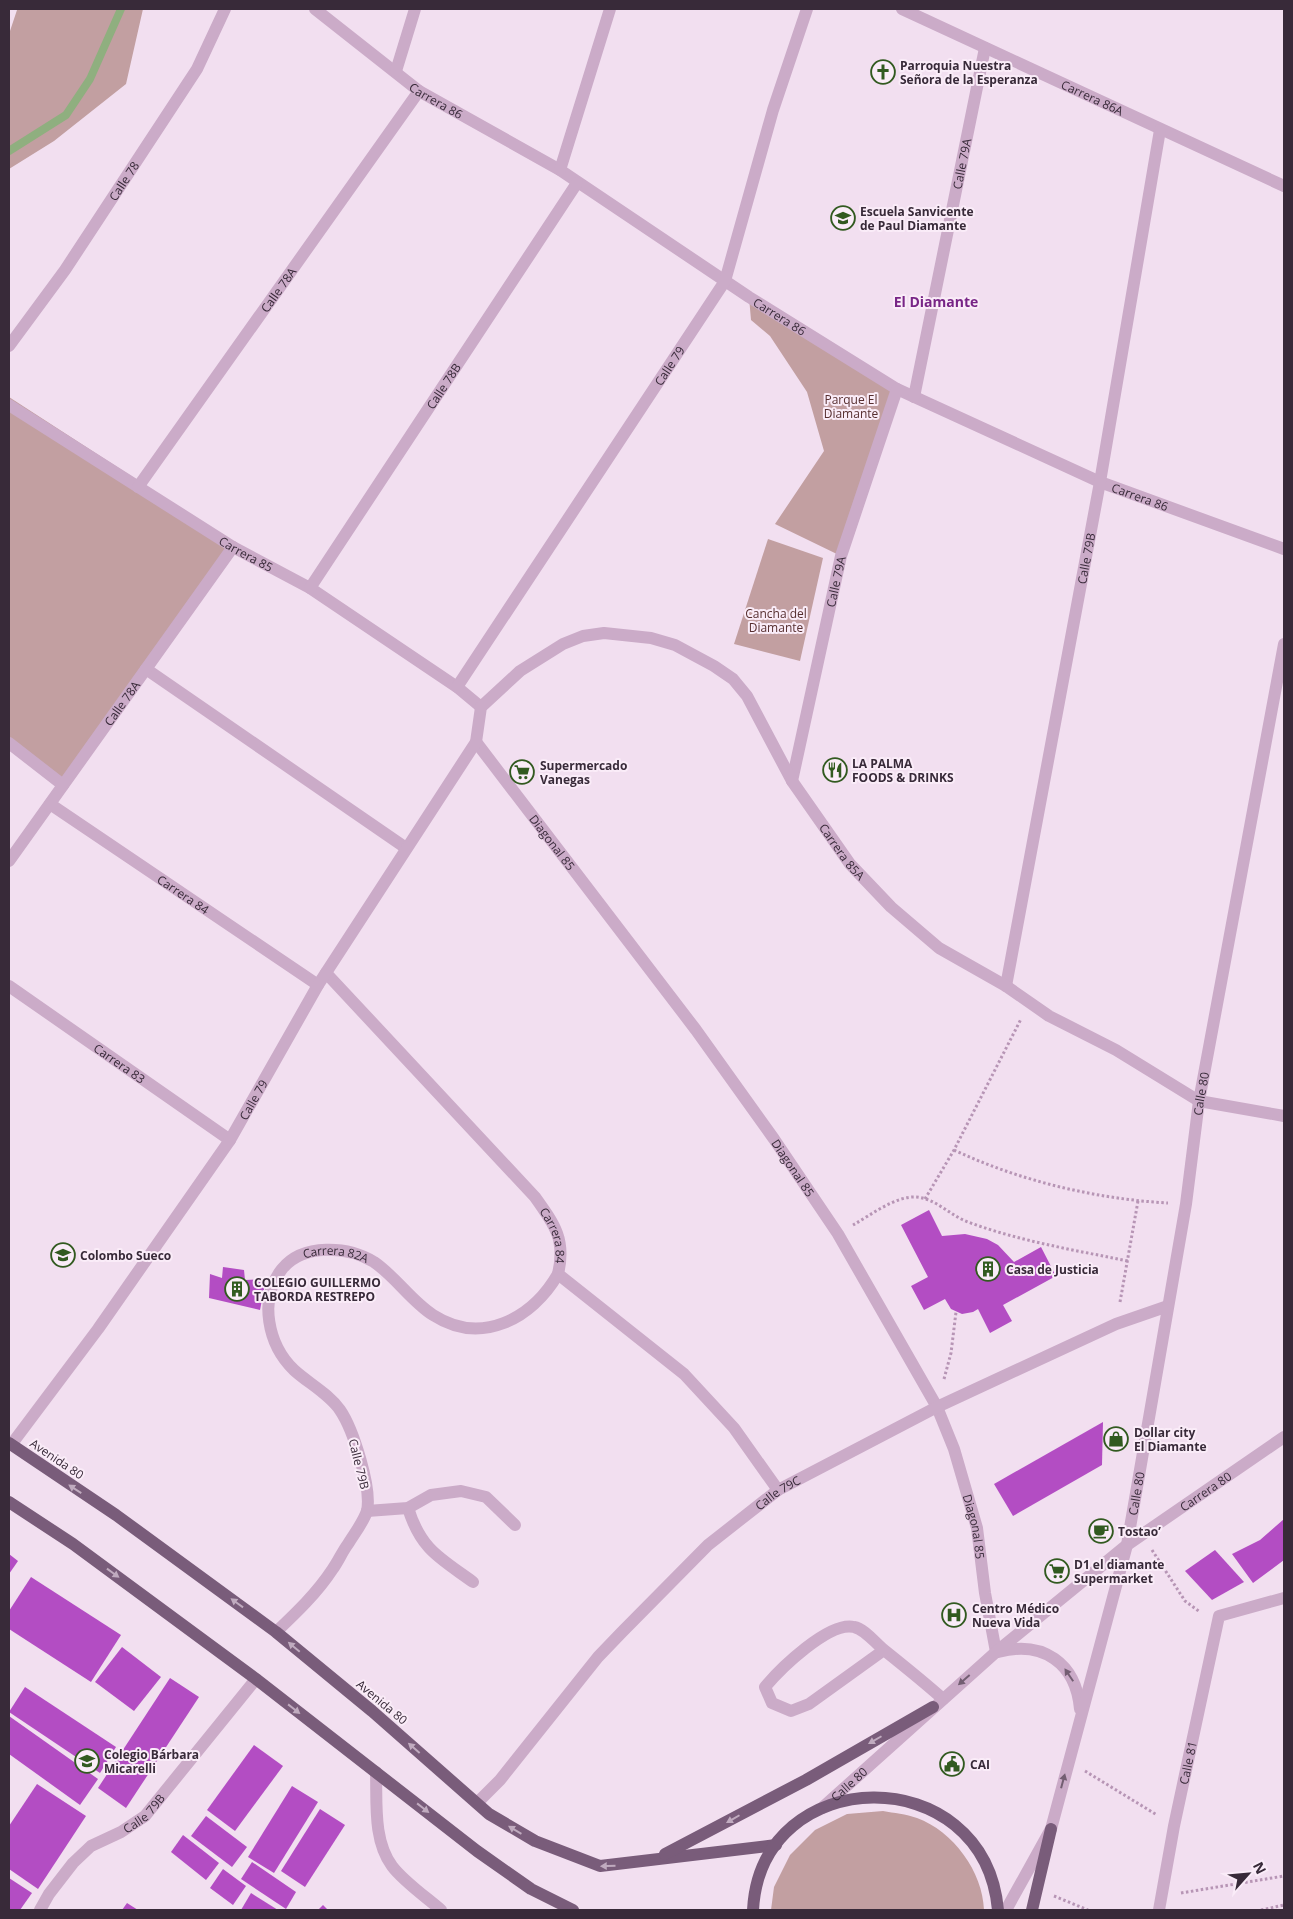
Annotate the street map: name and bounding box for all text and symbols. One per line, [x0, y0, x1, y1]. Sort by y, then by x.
place label: Parroquia Nuestra Señora de la Esperanza [900, 57, 1038, 88]
church icon: Parroquia Nuestra Señora de la Esperanza [870, 59, 896, 85]
street label: Carrera 86A [1059, 76, 1127, 119]
street label: Carrera 86 [406, 78, 466, 123]
street label: Calle 79A [948, 136, 975, 191]
street label: Calle 78 [104, 158, 143, 204]
place label: Escuela Sanvicente de Paul Diamante [860, 203, 974, 234]
school or university icon: Escuela Sanvicente de Paul Diamante [830, 205, 856, 231]
street label: Calle 78A [256, 263, 300, 316]
district label: El Diamante [894, 292, 978, 311]
street label: Carrera 86 [750, 293, 810, 339]
street label: Calle 79 [650, 343, 688, 389]
street label: Calle 78B [422, 360, 465, 412]
park label: Parque El Diamante [824, 391, 879, 422]
street label: Carrera 86 [1109, 478, 1171, 515]
street label: Calle 79B [1073, 531, 1099, 585]
street label: Carrera 85 [216, 532, 276, 575]
street label: Calle 79A [822, 554, 849, 609]
park label: Cancha del Diamante [745, 605, 807, 636]
street label: Calle 78A [100, 677, 144, 729]
place label: LA PALMA FOODS & DRINKS [852, 755, 954, 786]
place label: Supermercado Vanegas [540, 757, 627, 788]
restaurant icon: LA PALMA FOODS & DRINKS [822, 757, 848, 783]
supermarket icon: Supermercado Vanegas [509, 759, 535, 785]
street label: Diagonal 85 [526, 811, 579, 874]
street label: Carrera 85A [816, 820, 869, 884]
street label: Carrera 84 [154, 870, 213, 918]
street label: Carrera 83 [91, 1039, 149, 1087]
street label: Calle 80 [1189, 1070, 1213, 1116]
street label: Calle 79 [235, 1076, 271, 1123]
street label: Diagonal 85 [768, 1135, 819, 1200]
street label: Carrera 84 [536, 1204, 569, 1264]
street label: Carrera 82A [301, 1241, 372, 1267]
school or university icon: Colombo Sueco [50, 1242, 76, 1268]
place label: Colombo Sueco [80, 1247, 171, 1264]
building icon: Casa de Justicia [975, 1256, 1001, 1282]
place label: Casa de Justicia [1006, 1261, 1099, 1278]
place label: COLEGIO GUILLERMO TABORDA RESTREPO [254, 1274, 381, 1305]
building icon: COLEGIO GUILLERMO TABORDA RESTREPO [224, 1276, 250, 1302]
place label: Dollar city El Diamante [1134, 1424, 1207, 1455]
shop icon: Dollar city El Diamante [1103, 1426, 1129, 1452]
street label: Avenida 80 [27, 1435, 87, 1483]
street label: Calle 79B [345, 1437, 374, 1491]
street label: Carrera 80 [1176, 1467, 1235, 1515]
street label: Calle 80 [1124, 1470, 1148, 1517]
street label: Calle 79C [751, 1471, 804, 1514]
one-way arrow [69, 1484, 82, 1493]
street label: Diagonal 85 [959, 1492, 989, 1560]
cafe icon: Tostao’ [1088, 1518, 1114, 1544]
place label: Tostao’ [1118, 1523, 1161, 1540]
place label: D1 el diamante Supermarket [1074, 1556, 1164, 1587]
supermarket icon: D1 el diamante Supermarket [1044, 1558, 1070, 1584]
one-way arrow [106, 1568, 120, 1578]
one-way arrow [230, 1598, 244, 1608]
place label: Centro Médico Nueva Vida [972, 1600, 1059, 1631]
hospital icon: Centro Médico Nueva Vida [941, 1602, 967, 1628]
one-way arrow [288, 1641, 301, 1652]
one-way arrow [1064, 1668, 1074, 1682]
one-way arrow [959, 1674, 971, 1686]
street label: Avenida 80 [353, 1676, 411, 1728]
one-way arrow [287, 1703, 300, 1714]
one-way arrow [868, 1736, 883, 1744]
street label: Calle 81 [1175, 1740, 1200, 1786]
one-way arrow [409, 1742, 421, 1754]
place label: Colegio Bárbara Micarelli [104, 1746, 199, 1777]
school or university icon: Colegio Bárbara Micarelli [74, 1748, 100, 1774]
public building icon: CAI [939, 1751, 965, 1777]
place label: CAI [970, 1756, 990, 1773]
street label: Calle 80 [827, 1763, 871, 1805]
one-way arrow [1060, 1774, 1068, 1789]
street label: Calle 79B [119, 1790, 168, 1837]
one-way arrow [416, 1803, 429, 1814]
one-way arrow [726, 1815, 740, 1823]
one-way arrow [509, 1825, 522, 1834]
north arrow [1223, 1849, 1273, 1899]
text: N [1249, 1858, 1271, 1877]
one-way arrow [599, 1862, 615, 1870]

